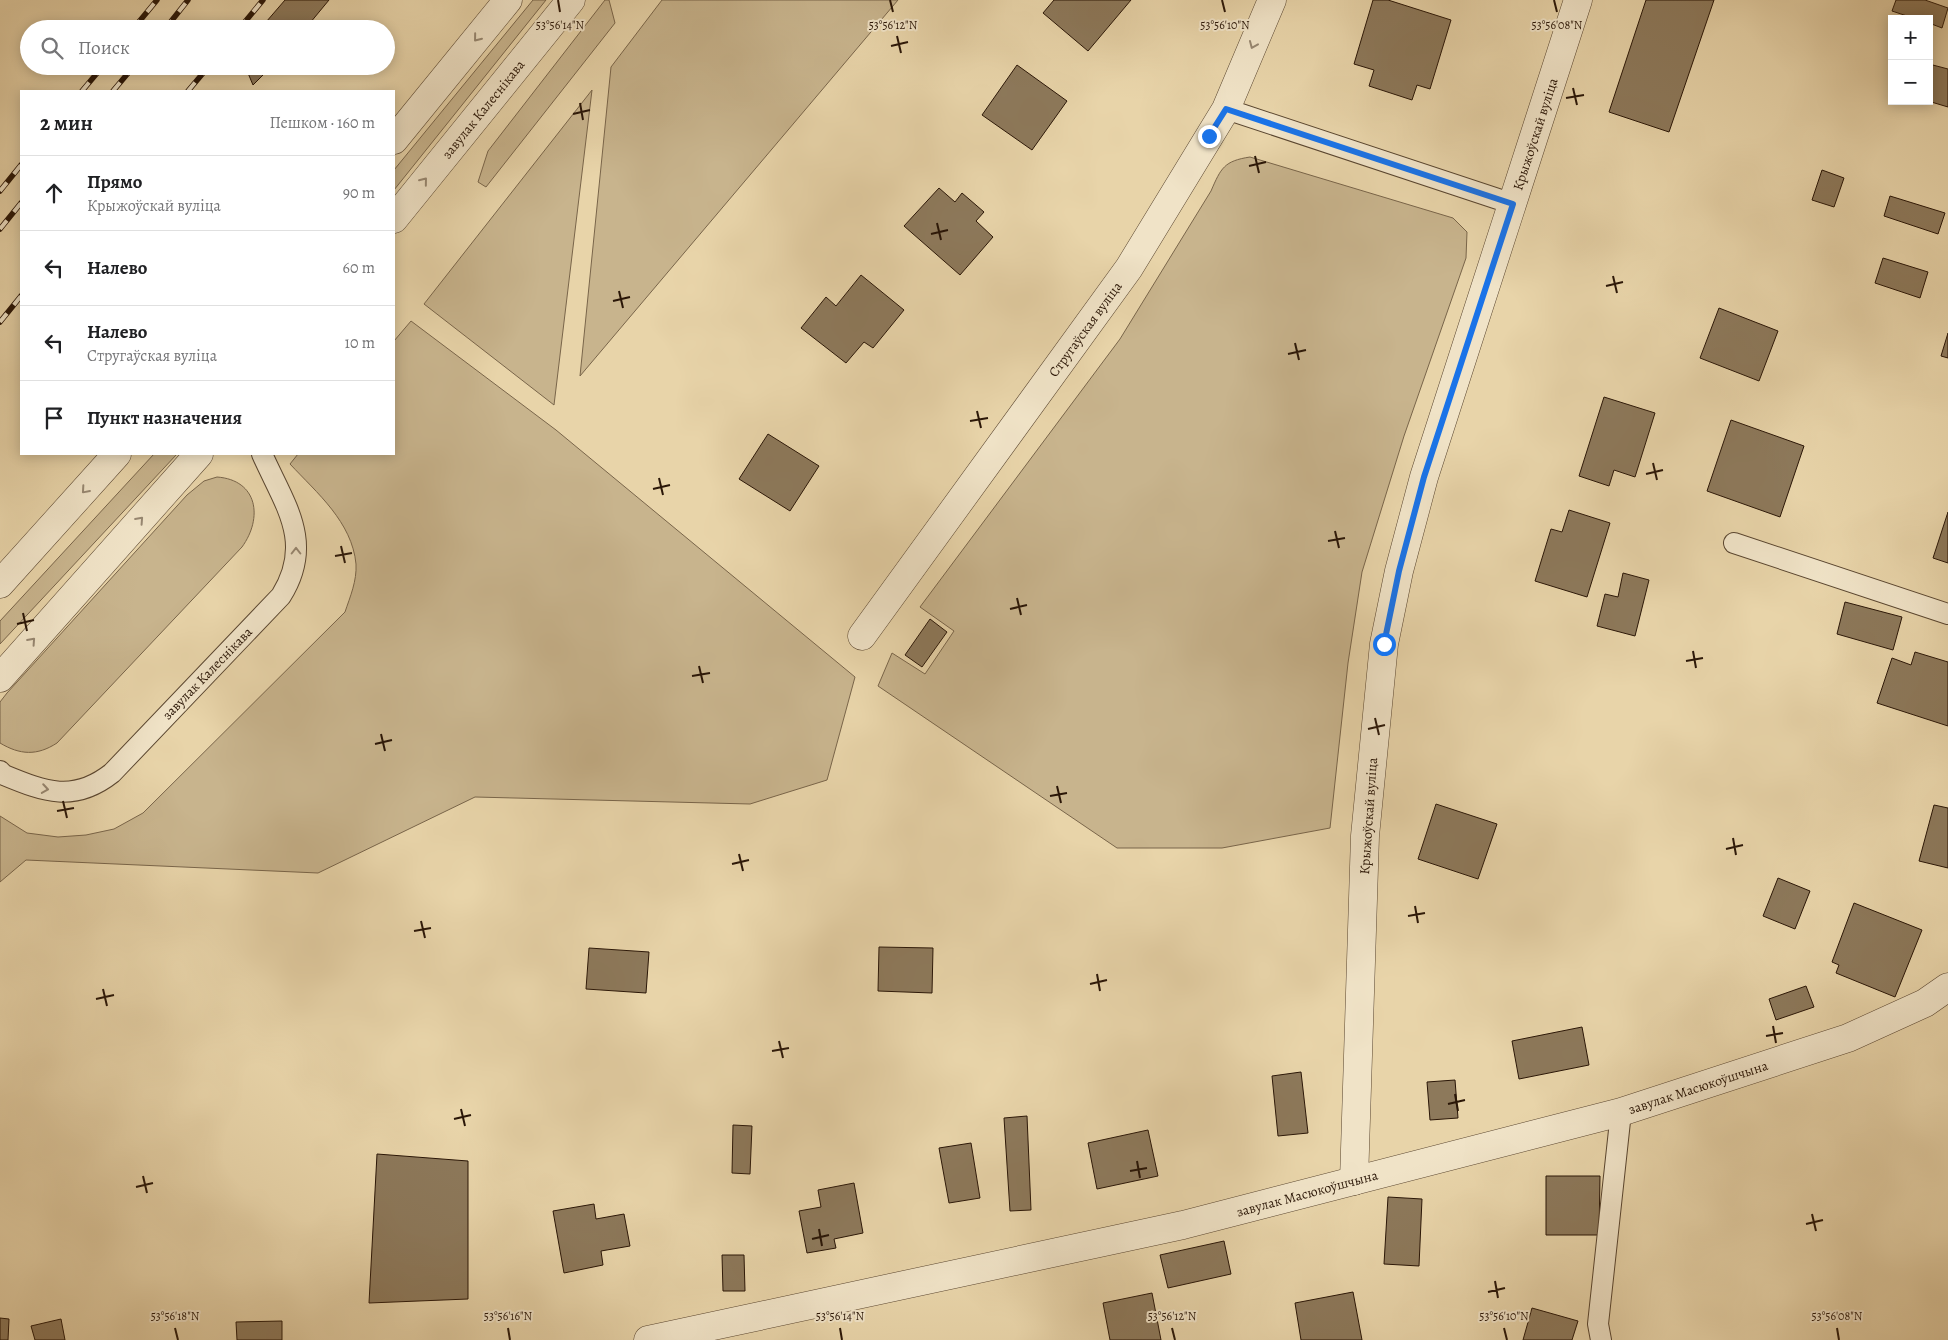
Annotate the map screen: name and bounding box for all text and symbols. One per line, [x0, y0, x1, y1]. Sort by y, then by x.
map controls [1888, 15, 1933, 105]
button: + [1888, 15, 1933, 60]
text: 53°56'14"N [536, 17, 585, 33]
text: 53°56'12"N [869, 17, 918, 33]
text: 53°56'10"N [1200, 17, 1250, 33]
text: 53°56'08"N [1531, 17, 1583, 33]
search box [20, 20, 395, 75]
one-way arrow [475, 32, 483, 41]
icon: search [38, 34, 66, 62]
text: Поиск [78, 35, 130, 61]
one-way arrow [1249, 40, 1259, 49]
street label: завулак Калеснікава [438, 55, 530, 163]
button: − [1888, 60, 1933, 105]
street label: Крыжоўскай вуліца [1508, 75, 1563, 193]
text: 2 мин [40, 109, 93, 137]
text: Пешком · 160 m [269, 112, 375, 134]
route end [1198, 125, 1221, 148]
text: Прямо [87, 169, 142, 195]
one-way arrow [419, 178, 427, 187]
icon: ahead [40, 179, 68, 207]
text: 90 m [343, 182, 375, 204]
text: Крыжоўскай вуліца [87, 195, 221, 217]
icon: left [40, 254, 68, 282]
text: Налево [87, 255, 147, 281]
text: 60 m [343, 257, 375, 279]
street label: Стругаўская вуліца [1044, 277, 1127, 381]
text: Налево [87, 319, 147, 345]
icon: left [40, 329, 68, 357]
text: 10 m [345, 332, 375, 354]
text: Стругаўская вуліца [87, 345, 217, 367]
icon: arrive [40, 404, 68, 432]
text: Пункт назначения [87, 405, 242, 431]
one-way arrow [82, 485, 91, 494]
one-way arrow [134, 516, 143, 525]
one-way arrow [291, 546, 301, 554]
street label: завулак Калеснікава [158, 622, 257, 724]
route start [1373, 633, 1396, 656]
one-way arrow [27, 638, 36, 647]
street label: Крыжоўскай вуліца [1355, 756, 1382, 875]
one-way arrow [40, 784, 49, 794]
street label: завулак Масюкоўшчына [1626, 1056, 1771, 1119]
street label: завулак Масюкоўшчына [1234, 1165, 1380, 1222]
text: 53°56'18"N [151, 1308, 200, 1324]
text: 53°56'16"N [484, 1308, 533, 1324]
text: 53°56'14"N [816, 1308, 865, 1324]
text: 53°56'12"N [1148, 1308, 1197, 1324]
text: 53°56'10"N [1479, 1308, 1529, 1324]
text: 53°56'08"N [1811, 1308, 1863, 1324]

